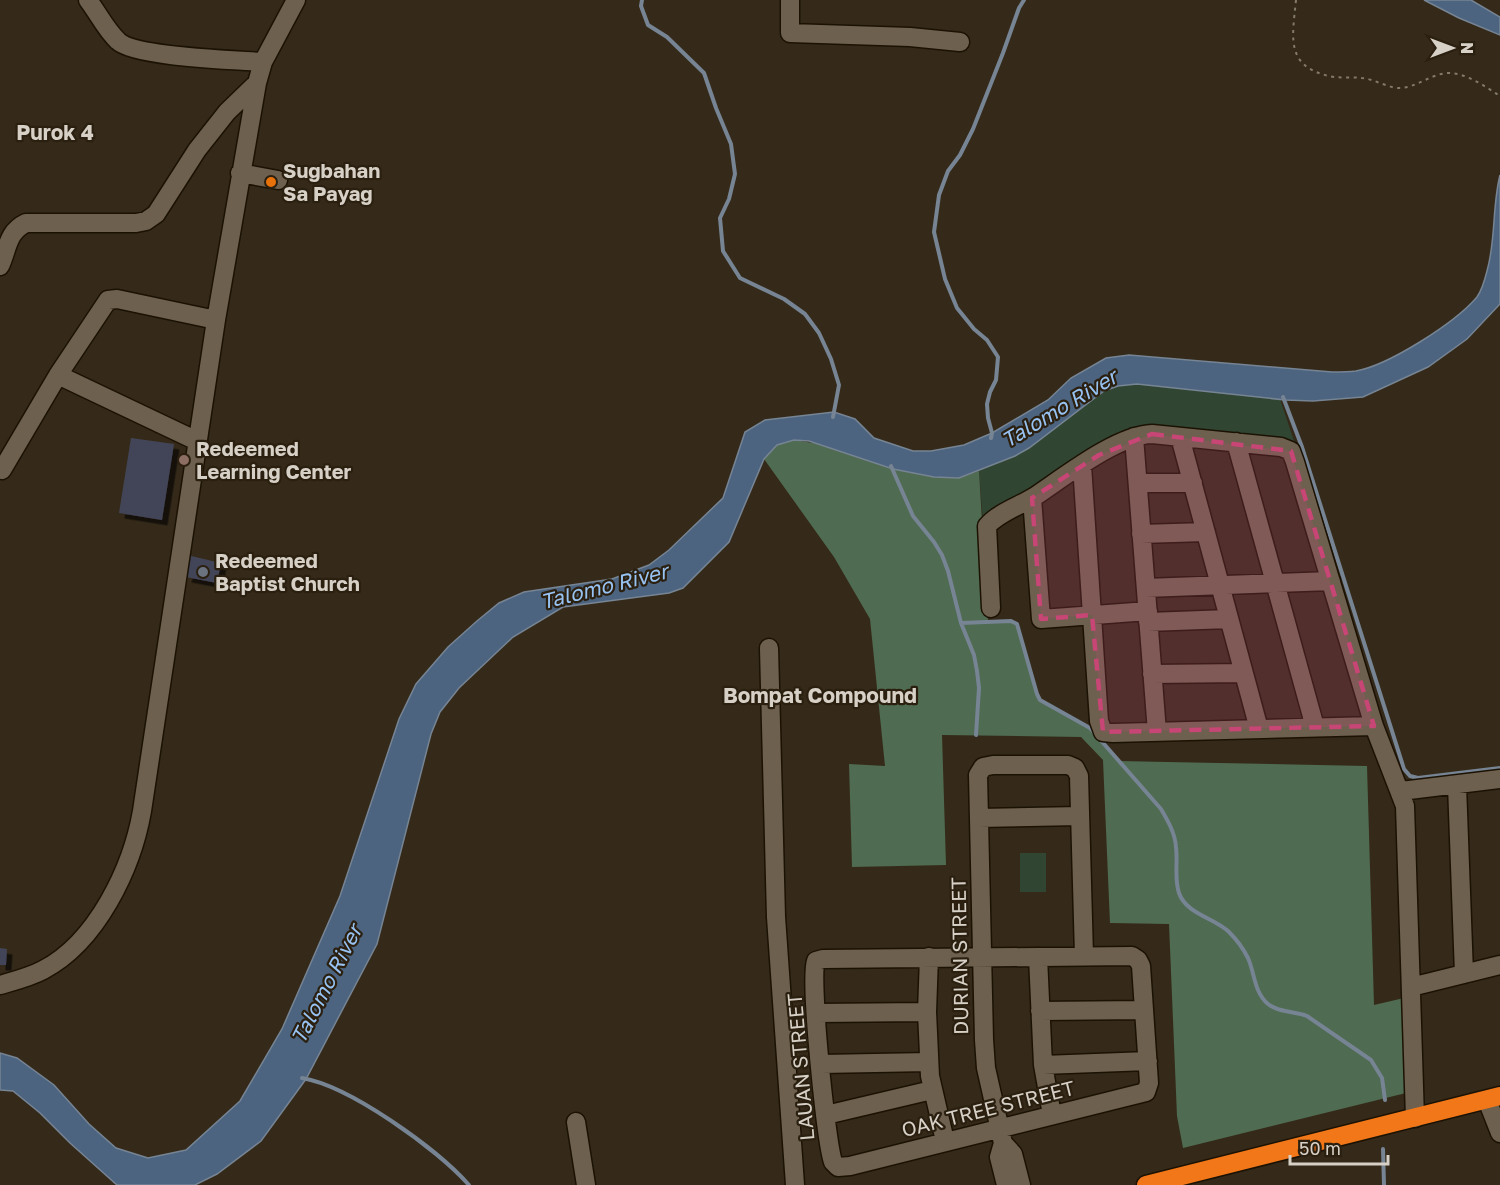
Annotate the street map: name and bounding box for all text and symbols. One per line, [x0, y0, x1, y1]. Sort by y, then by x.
north arrow [1422, 18, 1482, 78]
text: N [1457, 42, 1477, 54]
district label: Purok 4 [16, 119, 94, 145]
place label: Sugbahan Sa Payag [283, 158, 380, 205]
marker: Sugbahan Sa Payag [264, 175, 278, 189]
water label: Talomo River [997, 362, 1124, 453]
place label: Redeemed Learning Center [196, 436, 351, 483]
marker: Redeemed Learning Center [177, 453, 191, 467]
place label: Redeemed Baptist Church [215, 548, 360, 595]
water label: Talomo River [538, 557, 673, 614]
marker: Redeemed Baptist Church [196, 565, 210, 579]
district label: Bompat Compound [723, 682, 917, 708]
street label: DURIAN STREET [946, 877, 972, 1035]
water label: Talomo River [285, 918, 368, 1048]
street label: LAUAN STREET [782, 992, 818, 1142]
street label: OAK TREE STREET [899, 1075, 1077, 1141]
scale bar [1290, 1128, 1388, 1166]
text: 50 m [1299, 1137, 1341, 1159]

